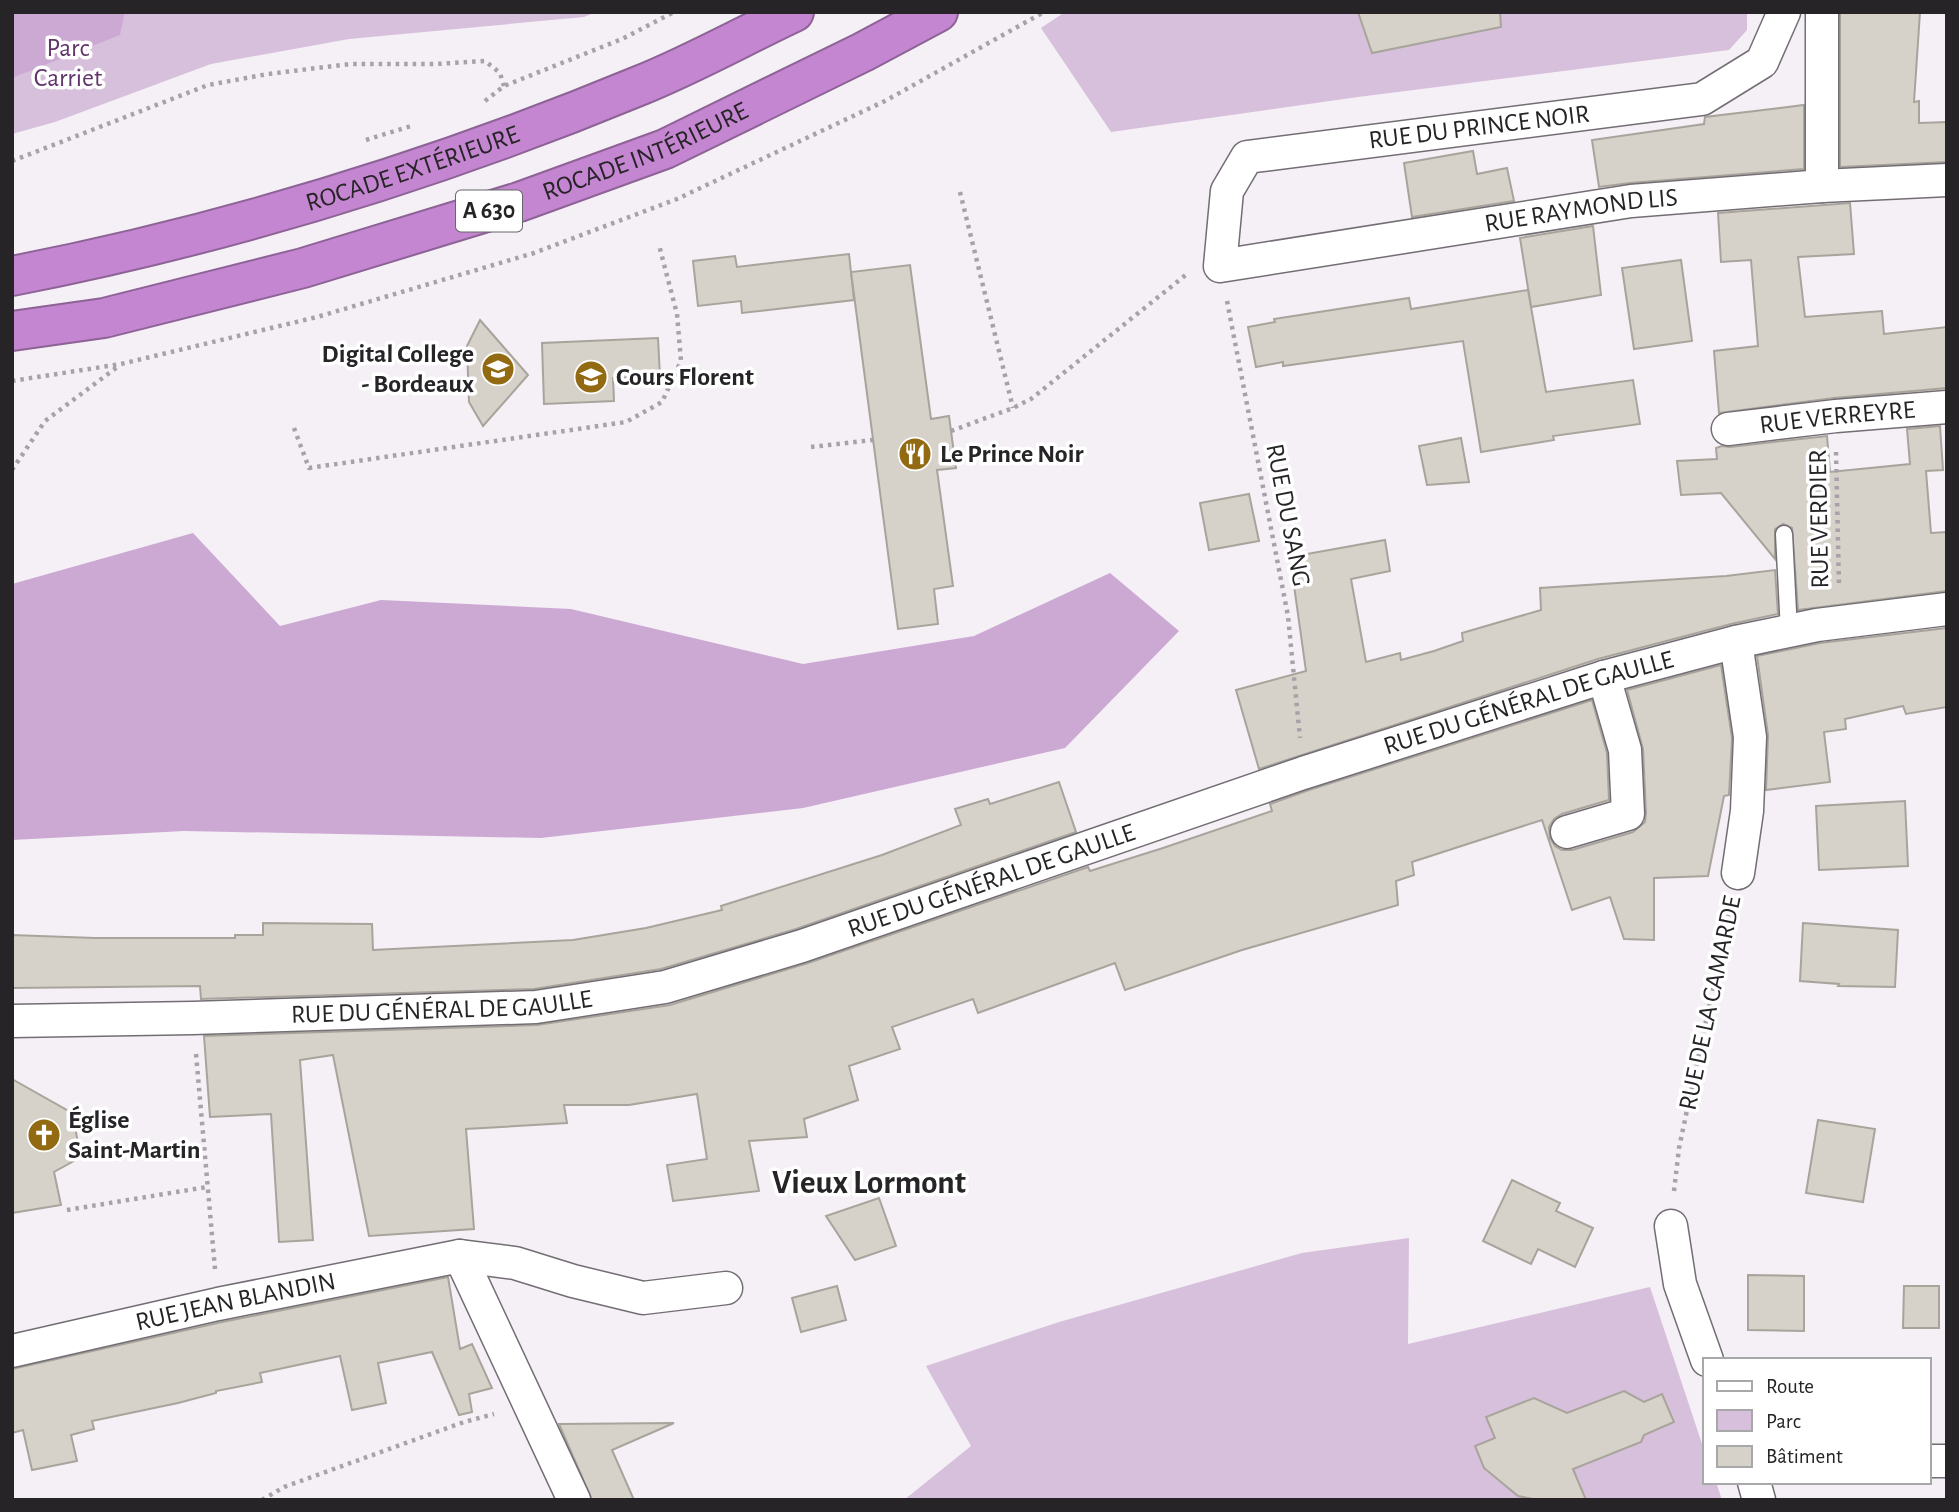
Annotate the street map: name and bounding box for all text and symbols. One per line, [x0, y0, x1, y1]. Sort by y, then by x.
park label: Parc Carriet [34, 35, 102, 91]
street label: ROCADE INTÉRIEURE [539, 97, 752, 205]
street label: RUE DU PRINCE NOIR [1367, 101, 1591, 153]
street label: ROCADE EXTÉRIEURE [303, 121, 523, 216]
street label: RUE RAYMOND LIS [1483, 184, 1679, 237]
road number: A 630 [456, 190, 522, 232]
place label: Digital College - Bordeaux [322, 341, 474, 397]
school or university icon: Digital College - Bordeaux [479, 350, 517, 388]
school or university icon: Cours Florent [572, 358, 610, 396]
place label: Cours Florent [616, 364, 754, 390]
street label: RUE VERREYRE [1758, 397, 1916, 438]
restaurant icon: Le Prince Noir [896, 435, 934, 473]
place label: Le Prince Noir [940, 441, 1084, 467]
street label: RUE DU SANG [1261, 442, 1315, 588]
street label: RUE VERDIER [1805, 449, 1833, 589]
street label: RUE DU GÉNÉRAL DE GAULLE [1380, 646, 1676, 759]
street label: RUE DU GÉNÉRAL DE GAULLE [844, 819, 1138, 942]
street label: RUE DE LA CAMARDE [1675, 893, 1745, 1113]
street label: RUE DU GÉNÉRAL DE GAULLE [291, 985, 594, 1028]
place label: Église Saint-Martin [68, 1105, 201, 1163]
church icon: Église Saint-Martin [25, 1116, 63, 1154]
district label: Vieux Lormont [772, 1167, 966, 1200]
street label: RUE JEAN BLANDIN [133, 1268, 338, 1335]
legend [1703, 1358, 1931, 1484]
text: Route [1766, 1376, 1814, 1397]
text: Parc [1766, 1411, 1801, 1432]
text: Bâtiment [1766, 1446, 1843, 1467]

